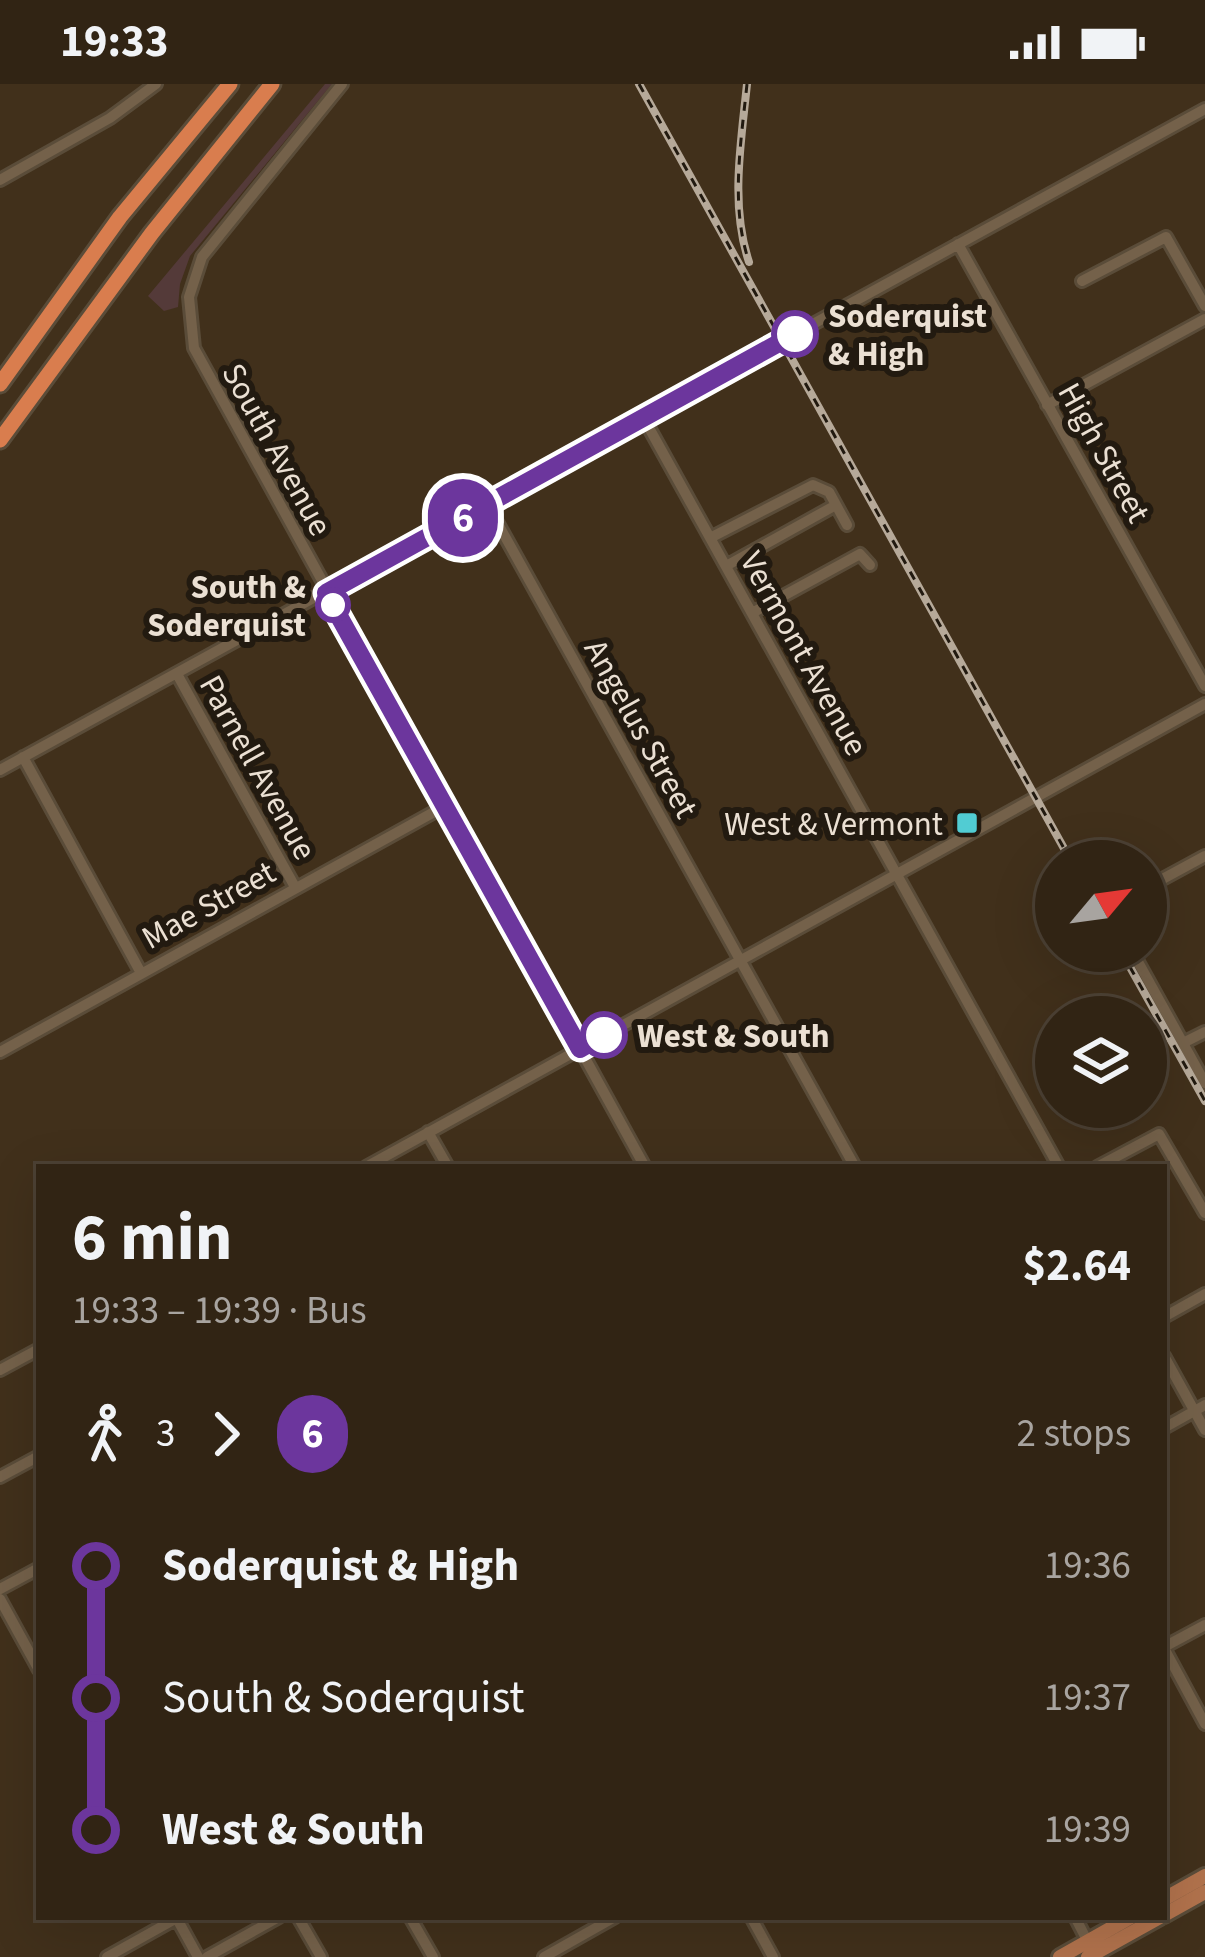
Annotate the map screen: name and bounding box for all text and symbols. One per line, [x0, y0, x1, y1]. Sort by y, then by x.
text: 19:33 [60, 10, 169, 74]
place label: Soderquist & High [828, 293, 987, 378]
marker: Soderquist & High [773, 312, 817, 356]
street label: South Avenue [210, 355, 344, 545]
street label: High Street [1046, 374, 1161, 531]
line badge: 6 [424, 479, 502, 557]
text: 6 [452, 488, 474, 548]
street label: Vermont Avenue [728, 543, 879, 764]
place label: South & Soderquist [147, 564, 306, 649]
marker: South & Soderquist [317, 589, 349, 621]
street label: Angelus Street [572, 631, 709, 827]
street label: Parnell Avenue [187, 667, 328, 869]
place label: West & Vermont [724, 801, 943, 848]
marker: West & Vermont [954, 810, 980, 836]
north arrow [1035, 840, 1167, 972]
map controls [1035, 840, 1167, 1128]
street label: Mae Street [133, 849, 284, 961]
button: layers [1035, 996, 1167, 1128]
marker: West & South [582, 1013, 626, 1057]
place label: West & South [637, 1013, 830, 1060]
text: 6 min [72, 1191, 233, 1285]
text: $2.64 [1022, 1234, 1131, 1298]
text: 19:33 – 19:39 · Bus [72, 1283, 367, 1339]
icon: walk [72, 1401, 138, 1467]
icon: forward [193, 1401, 259, 1467]
text: 6 [301, 1404, 324, 1464]
text: 3 [156, 1406, 175, 1462]
text: 2 stops [1017, 1406, 1131, 1462]
text: Soderquist & High [162, 1534, 519, 1598]
text: 19:36 [1044, 1538, 1131, 1594]
text: South & Soderquist [162, 1666, 525, 1730]
text: 19:37 [1044, 1670, 1131, 1726]
text: West & South [162, 1798, 425, 1862]
text: 19:39 [1044, 1802, 1131, 1858]

